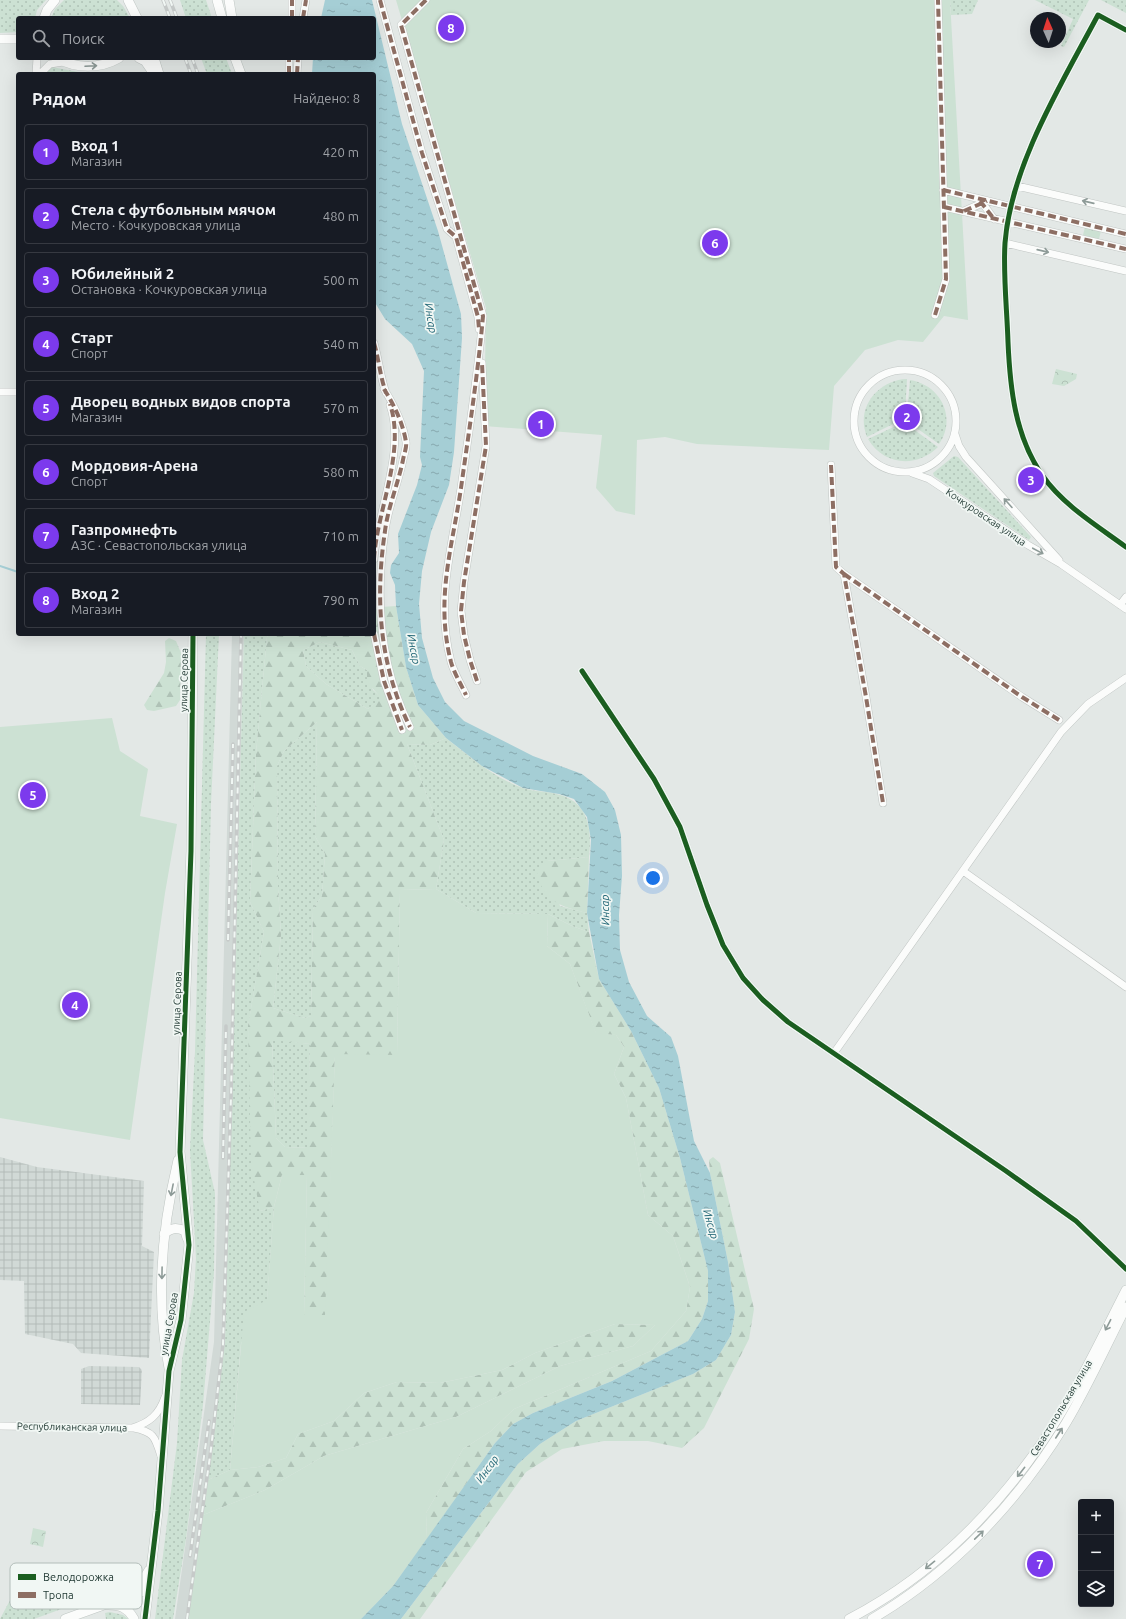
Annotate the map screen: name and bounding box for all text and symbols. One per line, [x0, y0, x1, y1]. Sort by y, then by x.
north arrow [1030, 12, 1066, 48]
pin: 8 [438, 13, 464, 43]
search box [16, 16, 376, 60]
icon: search [30, 27, 52, 49]
text: Поиск [62, 30, 105, 47]
one-way arrow [84, 62, 97, 69]
text: Рядом [32, 89, 87, 108]
text: Найдено: 8 [293, 91, 360, 105]
text: Вход 1 [71, 137, 120, 154]
text: 1 [42, 145, 50, 159]
text: 420 m [323, 145, 359, 159]
text: Магазин [71, 154, 122, 168]
one-way arrow [1082, 198, 1095, 205]
text: Стела с футбольным мячом [71, 201, 276, 218]
text: 2 [42, 209, 50, 223]
text: 480 m [323, 209, 359, 223]
text: Место · Кочкуровская улица [71, 218, 241, 232]
pin: 6 [702, 228, 728, 258]
one-way arrow [1036, 248, 1049, 256]
text: Юбилейный 2 [71, 265, 174, 282]
text: 3 [42, 273, 50, 287]
text: 500 m [323, 273, 359, 287]
text: Остановка · Кочкуровская улица [71, 282, 267, 296]
water label: Инсар [423, 302, 439, 334]
text: Старт [71, 329, 113, 346]
text: 4 [42, 337, 50, 351]
text: 540 m [323, 337, 359, 351]
text: Спорт [71, 346, 107, 360]
text: Дворец водных видов спорта [71, 393, 291, 410]
text: 5 [42, 401, 50, 415]
text: 570 m [323, 401, 359, 415]
pin: 2 [894, 402, 920, 432]
pin: 1 [528, 409, 554, 439]
text: Магазин [71, 410, 122, 424]
text: Мордовия-Арена [71, 457, 198, 474]
text: 6 [42, 465, 50, 479]
text: 580 m [323, 465, 359, 479]
pin: 3 [1018, 465, 1044, 495]
text: Спорт [71, 474, 107, 488]
street label: Кочкуровская улица [944, 486, 1028, 548]
one-way arrow [1003, 498, 1012, 508]
text: Газпромнефть [71, 521, 177, 538]
text: 7 [42, 529, 50, 543]
text: 710 m [323, 529, 359, 543]
text: АЗС · Севастопольская улица [71, 538, 247, 552]
one-way arrow [1032, 547, 1044, 555]
text: Вход 2 [71, 585, 120, 602]
text: 8 [42, 593, 50, 607]
text: 790 m [323, 593, 359, 607]
text: Магазин [71, 602, 122, 616]
water label: Инсар [405, 633, 423, 665]
street label: улица Серова [178, 648, 190, 712]
pin: 5 [20, 780, 46, 810]
your location [643, 868, 663, 888]
water label: Инсар [599, 895, 611, 925]
street label: улица Серова [170, 971, 184, 1035]
pin: 4 [62, 990, 88, 1020]
one-way arrow [167, 1183, 175, 1196]
water label: Инсар [701, 1208, 721, 1240]
one-way arrow [159, 1266, 166, 1279]
street label: улица Серова [158, 1292, 180, 1356]
one-way arrow [1104, 1318, 1111, 1330]
street label: Севастопольская улица [1028, 1358, 1094, 1458]
street label: Республиканская улица [17, 1421, 127, 1433]
one-way arrow [1055, 1427, 1063, 1438]
water label: Инсар [473, 1453, 501, 1485]
one-way arrow [1016, 1467, 1025, 1478]
map controls [1078, 1499, 1114, 1607]
button: + [1078, 1499, 1114, 1535]
one-way arrow [974, 1530, 984, 1540]
button: − [1078, 1535, 1114, 1571]
pin: 7 [1027, 1549, 1053, 1579]
one-way arrow [924, 1561, 935, 1570]
legend [10, 1563, 142, 1609]
text: Велодорожка [43, 1571, 114, 1583]
button: layers [1078, 1571, 1114, 1607]
text: Тропа [43, 1589, 74, 1601]

